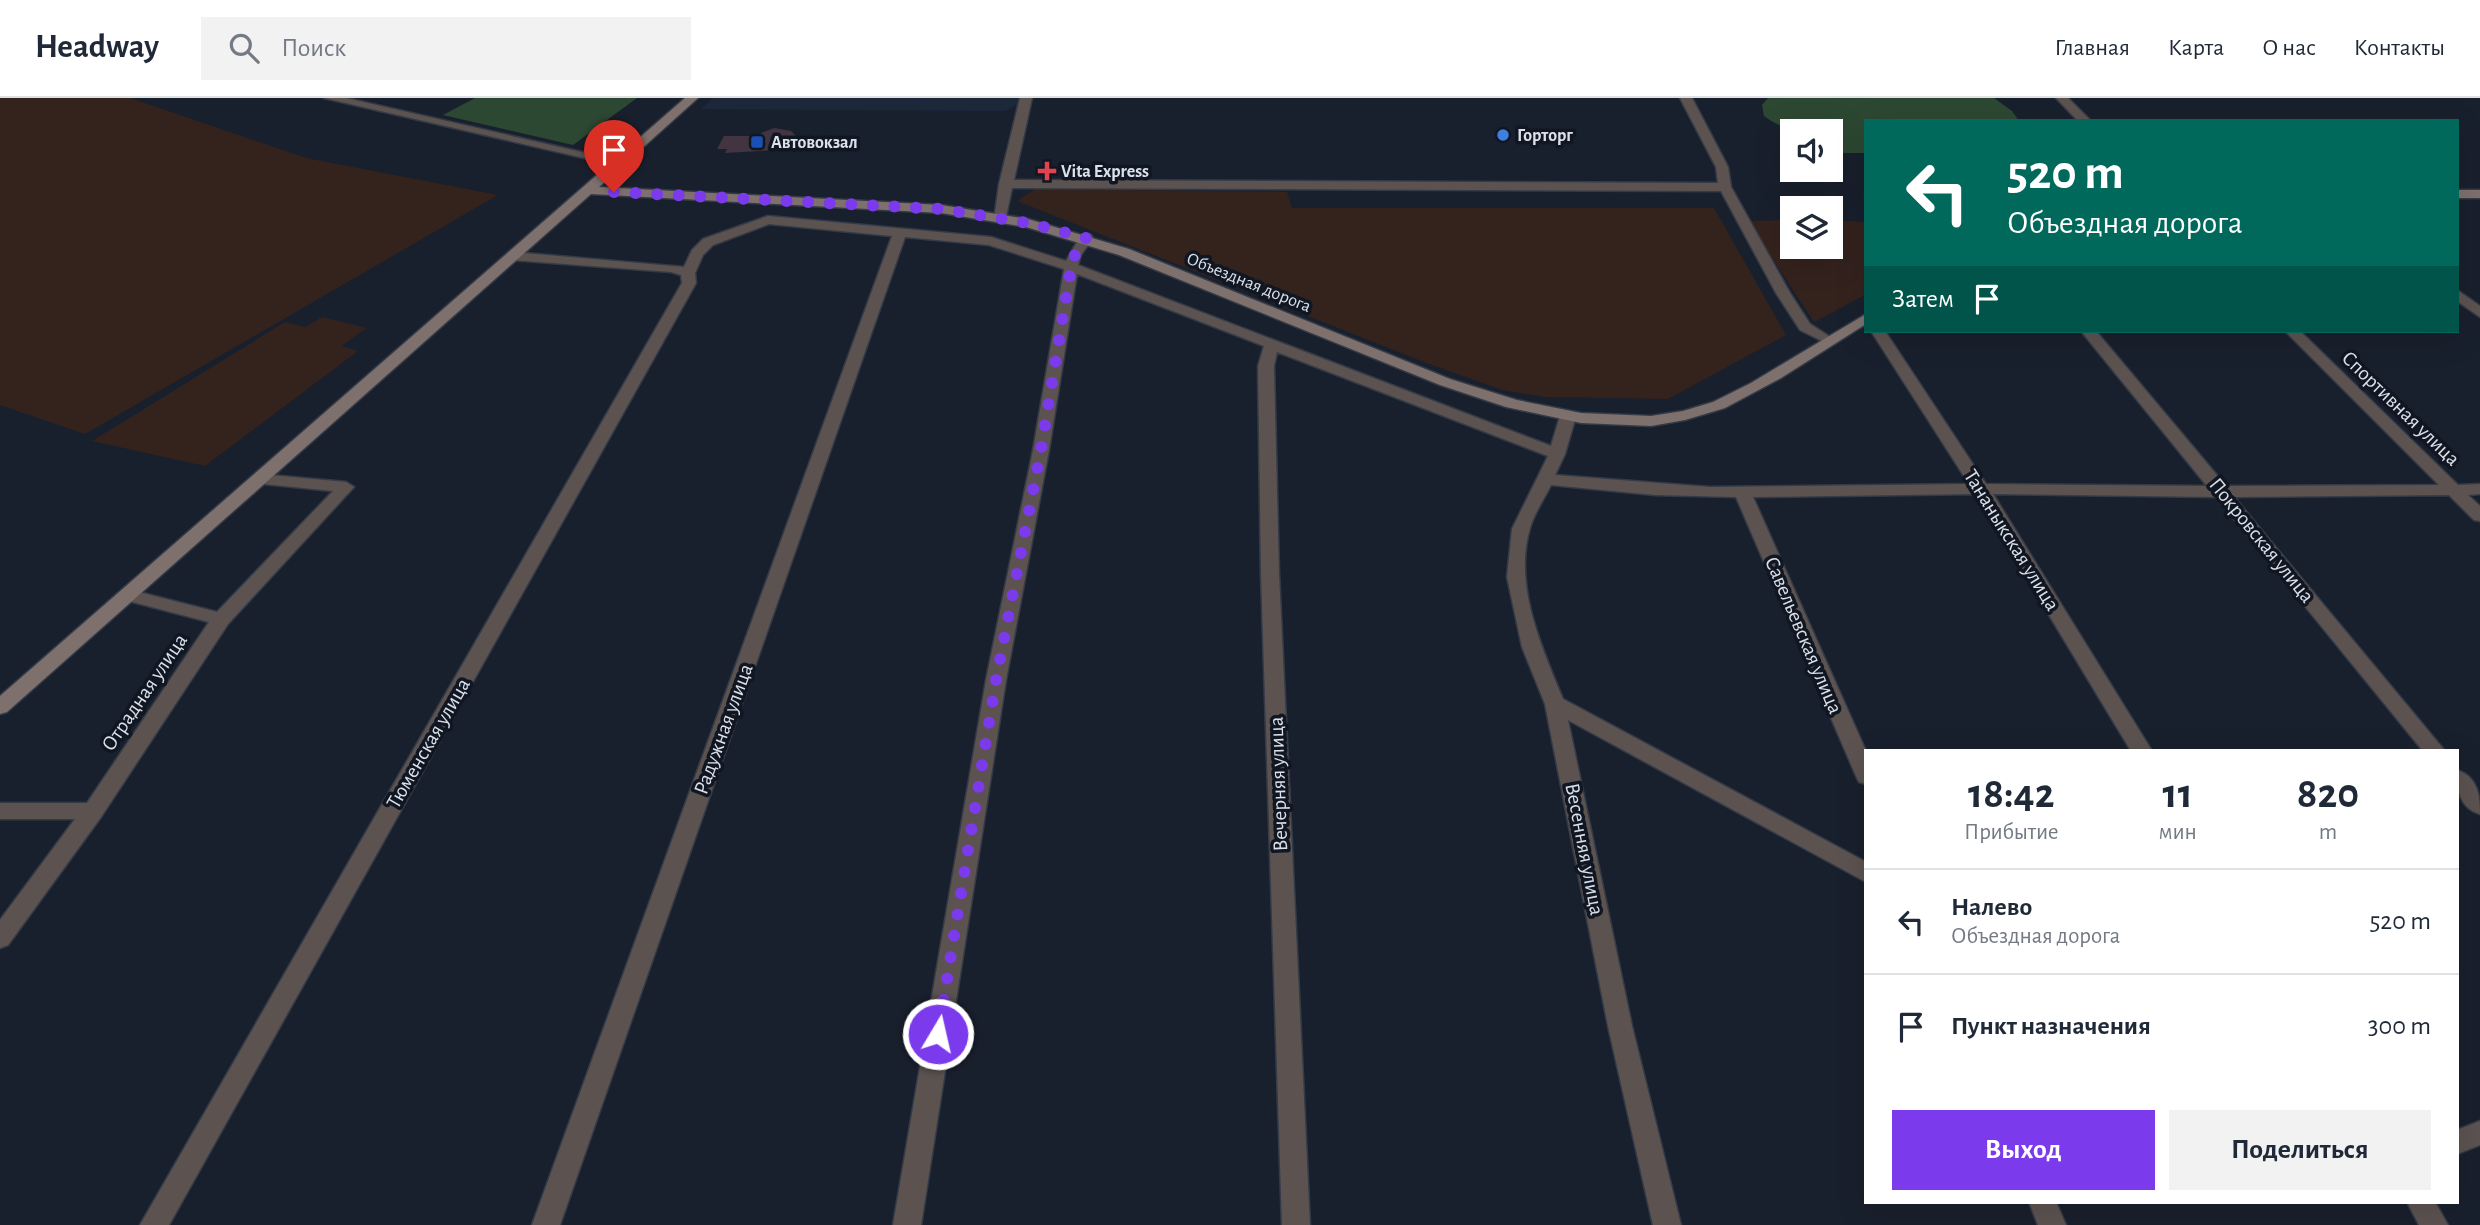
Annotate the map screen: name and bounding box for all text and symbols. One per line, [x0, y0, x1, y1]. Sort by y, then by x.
search box [201, 17, 691, 80]
icon: search [225, 29, 263, 67]
text: Headway [35, 31, 159, 64]
text: Поиск [281, 35, 346, 61]
text: Главная [2055, 36, 2130, 60]
text: Карта [2168, 36, 2224, 60]
text: О нас [2262, 36, 2316, 60]
text: Контакты [2354, 36, 2445, 60]
map controls [1780, 119, 1843, 259]
button: sound [1780, 119, 1843, 182]
pin [584, 120, 644, 192]
marker: Горторг [1495, 127, 1511, 143]
place label: Горторг [1517, 127, 1573, 145]
icon: arrive [595, 131, 633, 169]
marker: Автовокзал [749, 134, 765, 150]
place label: Автовокзал [771, 134, 858, 152]
icon: left [1892, 147, 1983, 238]
text: 520 m [2007, 149, 2124, 198]
marker: Vita Express [1039, 163, 1055, 179]
place label: Vita Express [1061, 163, 1149, 181]
button: layers [1780, 196, 1843, 259]
text: Объездная дорога [2007, 207, 2243, 239]
street label: Объездная дорога [1184, 249, 1314, 316]
icon: arrive [1968, 280, 2006, 318]
text: Затем [1892, 286, 1954, 312]
street label: Спортивная улица [2338, 347, 2464, 470]
street label: Тананыкская улица [1960, 466, 2064, 615]
street label: Покровская улица [2205, 474, 2318, 607]
street label: Савельевская улица [1761, 553, 1846, 717]
street label: Отрадная улица [98, 630, 191, 755]
street label: Радужная улица [690, 661, 757, 797]
street label: Тюменская улица [383, 674, 474, 812]
street label: Вечерняя улица [1266, 716, 1291, 852]
text: 18:42 [1968, 773, 2054, 815]
text: 11 [2163, 773, 2193, 815]
text: 820 [2297, 773, 2359, 815]
street label: Весенняя улица [1561, 781, 1608, 917]
text: Прибытие [1964, 821, 2059, 844]
text: мин [2159, 821, 2197, 844]
text: m [2319, 821, 2337, 844]
text: Налево [1951, 894, 2032, 920]
icon: left [1892, 903, 1930, 941]
text: 520 m [2369, 908, 2431, 934]
text: Объездная дорога [1951, 925, 2120, 948]
position arrow [901, 997, 975, 1071]
icon: arrive [1892, 1008, 1930, 1046]
text: Пункт назначения [1951, 1013, 2151, 1039]
text: 300 m [2368, 1013, 2431, 1039]
button: Выход [1892, 1110, 2155, 1190]
button: Поделиться [2169, 1110, 2431, 1190]

